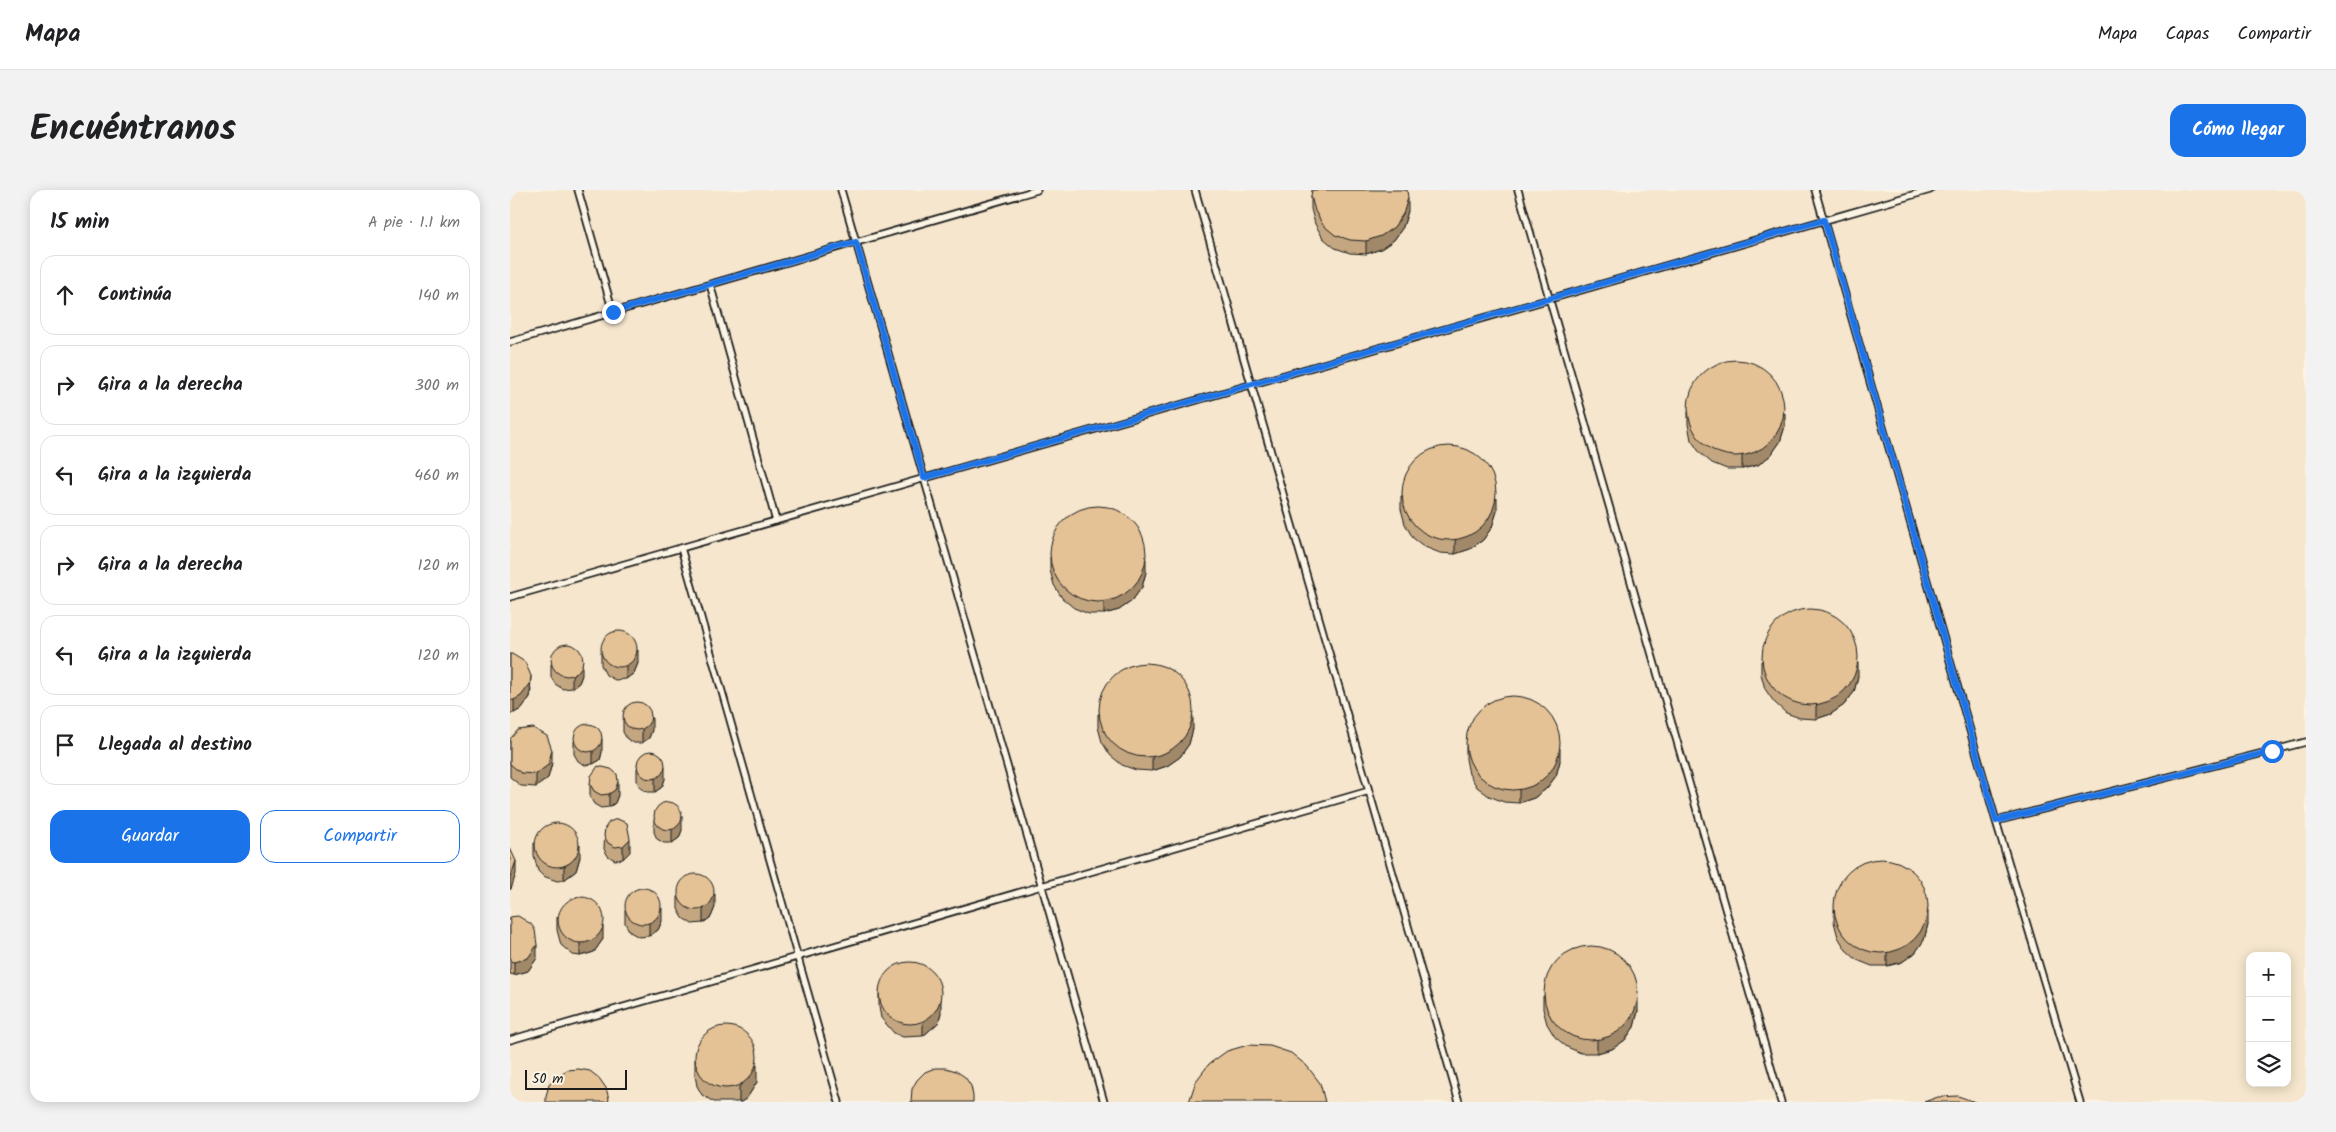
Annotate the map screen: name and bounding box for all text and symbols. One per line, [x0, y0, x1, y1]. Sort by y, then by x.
text: Mapa [25, 15, 81, 54]
text: Mapa [2098, 20, 2138, 49]
text: Capas [2166, 20, 2210, 49]
text: Compartir [2238, 20, 2311, 49]
text: Encuéntranos [30, 102, 236, 158]
button: Cómo llegar [2170, 104, 2306, 157]
text: 15 min [50, 206, 109, 239]
text: A pie · 1.1 km [368, 210, 460, 235]
text: Continúa [98, 280, 172, 310]
icon: ahead [51, 281, 79, 309]
text: 140 m [418, 283, 459, 308]
route end [602, 301, 625, 324]
text: Gira a la derecha [98, 370, 243, 400]
icon: right [51, 371, 79, 399]
text: 300 m [415, 373, 459, 398]
text: Gira a la izquierda [98, 460, 251, 490]
icon: left [51, 461, 79, 489]
text: 460 m [414, 463, 459, 488]
text: Gira a la derecha [98, 550, 243, 580]
icon: right [51, 551, 79, 579]
text: 120 m [418, 553, 459, 578]
text: Gira a la izquierda [98, 640, 251, 670]
icon: left [51, 641, 79, 669]
text: 120 m [418, 643, 459, 668]
text: Llegada al destino [98, 730, 252, 760]
icon: arrive [51, 731, 79, 759]
route start [2261, 740, 2284, 763]
button: Guardar [50, 810, 250, 863]
button: Compartir [260, 810, 460, 863]
map controls [2246, 952, 2291, 1087]
button: + [2246, 952, 2291, 997]
button: − [2246, 997, 2291, 1042]
button: layers [2246, 1042, 2291, 1087]
scale bar [525, 1067, 628, 1090]
text: 50 m [532, 1068, 563, 1090]

